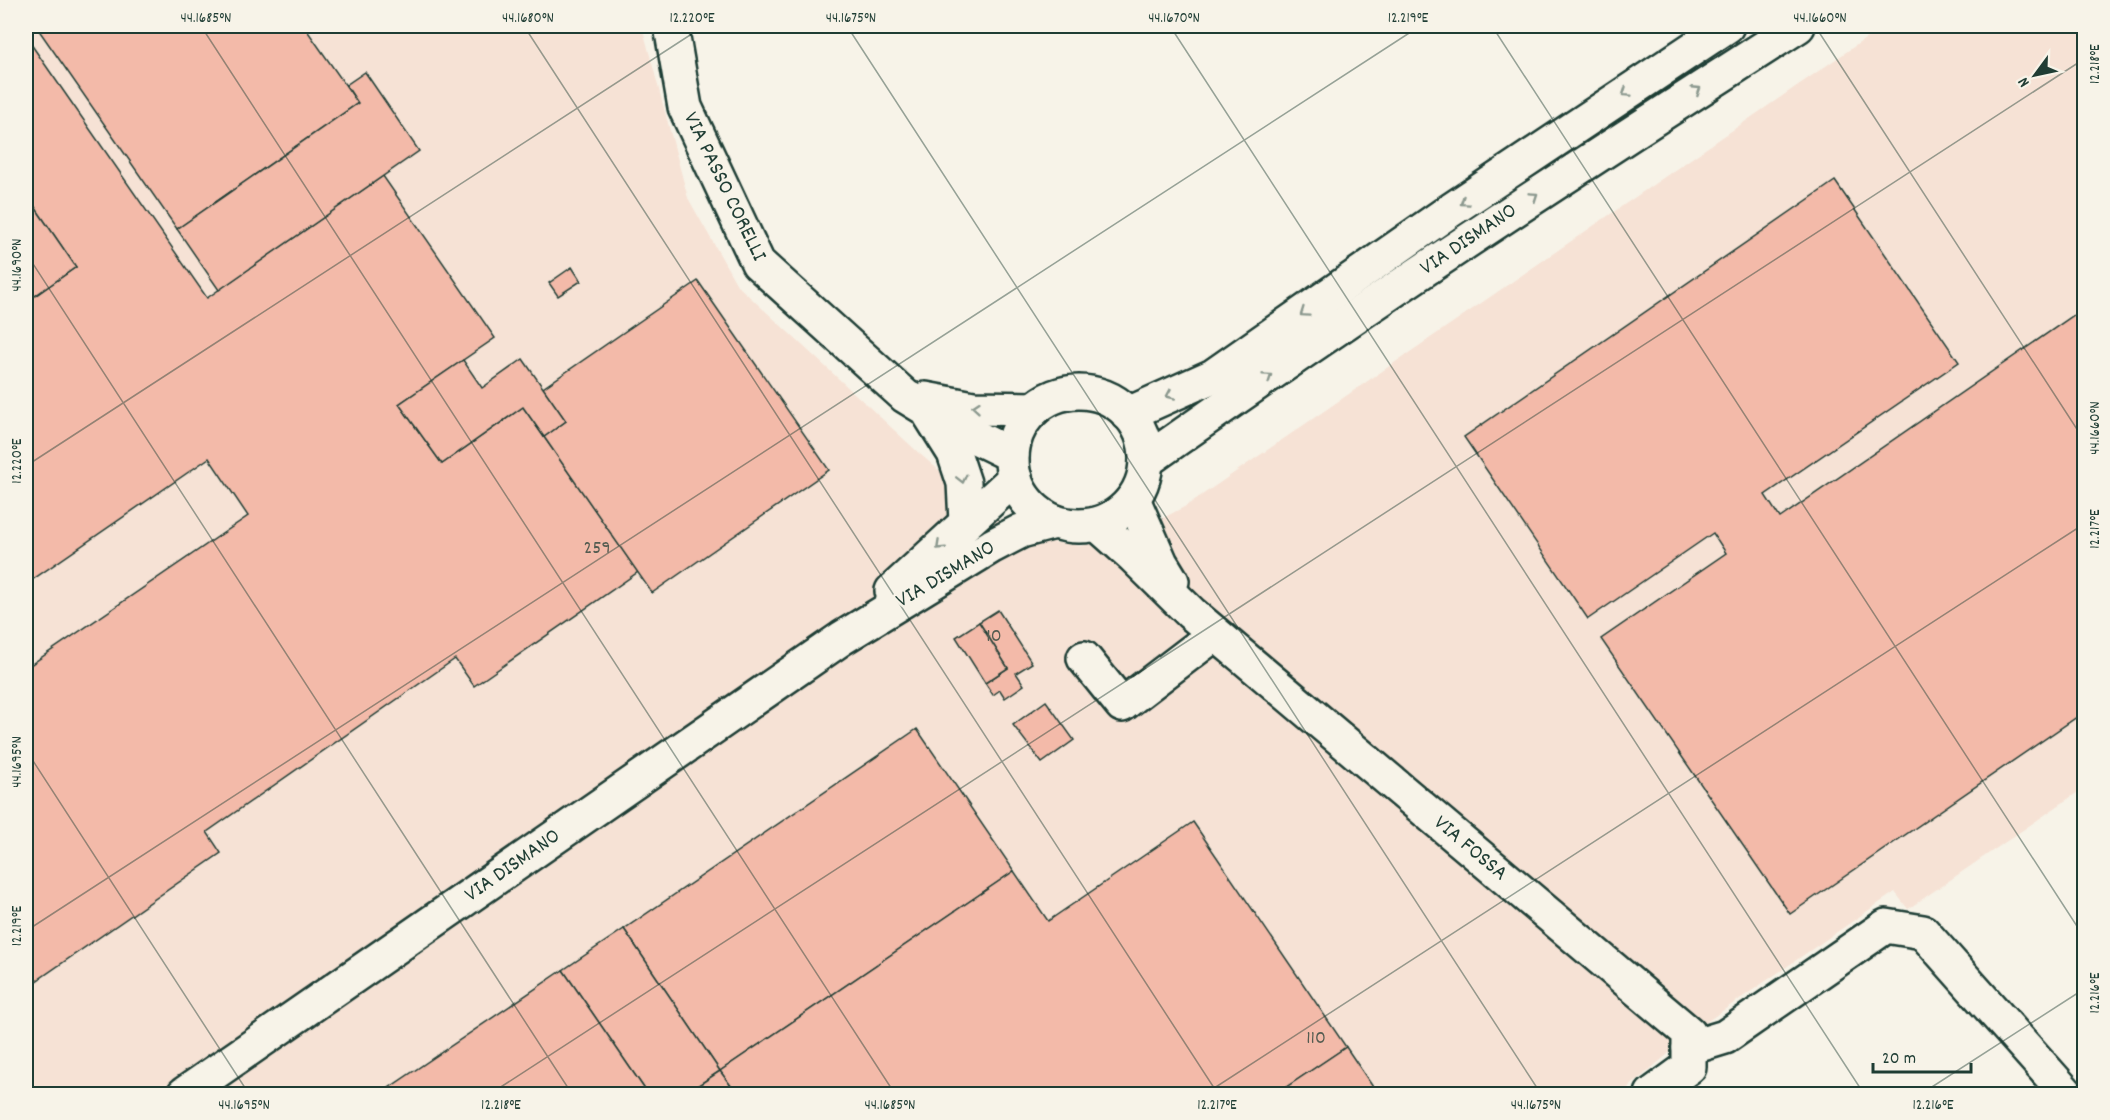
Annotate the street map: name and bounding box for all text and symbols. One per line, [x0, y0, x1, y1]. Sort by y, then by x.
text: 44.1685°N [181, 8, 231, 30]
text: 44.1680°N [502, 8, 554, 30]
text: 12.220°E [669, 8, 715, 30]
text: 44.1675°N [826, 8, 876, 30]
text: 44.1670°N [1148, 8, 1200, 30]
text: 12.219°E [1388, 8, 1429, 30]
text: 44.1660°N [1793, 8, 1847, 30]
text: 12.218°E [2085, 44, 2107, 84]
north arrow [2005, 45, 2065, 105]
text: N [2013, 72, 2036, 91]
one-way arrow [1622, 86, 1633, 97]
one-way arrow [1691, 86, 1702, 97]
street label: VIA PASSO CORELLI [674, 107, 774, 267]
one-way arrow [1527, 192, 1538, 203]
one-way arrow [1460, 195, 1471, 206]
street label: VIA DISMANO [1414, 196, 1524, 284]
text: 44.1690°N [7, 239, 29, 291]
one-way arrow [1300, 306, 1311, 317]
one-way arrow [1262, 373, 1273, 384]
one-way arrow [1166, 388, 1177, 400]
one-way arrow [971, 401, 981, 414]
text: 44.1660°N [2085, 401, 2107, 455]
text: 12.220°E [7, 438, 29, 484]
one-way arrow [954, 473, 967, 483]
text: 12.217°E [2085, 509, 2107, 549]
street label: VIA DISMANO [891, 533, 1001, 617]
house number: 259 [583, 535, 611, 563]
one-way arrow [937, 539, 947, 550]
house number: 10 [986, 623, 1002, 651]
text: 44.1695°N [7, 736, 29, 788]
street label: VIA FOSSA [1426, 809, 1514, 889]
street label: VIA DISMANO [459, 822, 567, 910]
text: 12.219°E [7, 905, 29, 946]
text: 12.216°E [2085, 972, 2107, 1014]
house number: 110 [1306, 1025, 1326, 1053]
scale bar [1873, 1036, 1970, 1074]
text: 20 m [1882, 1047, 1916, 1072]
text: 44.1695°N [218, 1095, 270, 1117]
text: 12.218°E [481, 1095, 521, 1117]
text: 44.1685°N [865, 1095, 915, 1117]
text: 12.217°E [1197, 1095, 1237, 1117]
text: 44.1675°N [1511, 1095, 1561, 1117]
text: 12.216°E [1912, 1095, 1954, 1117]

